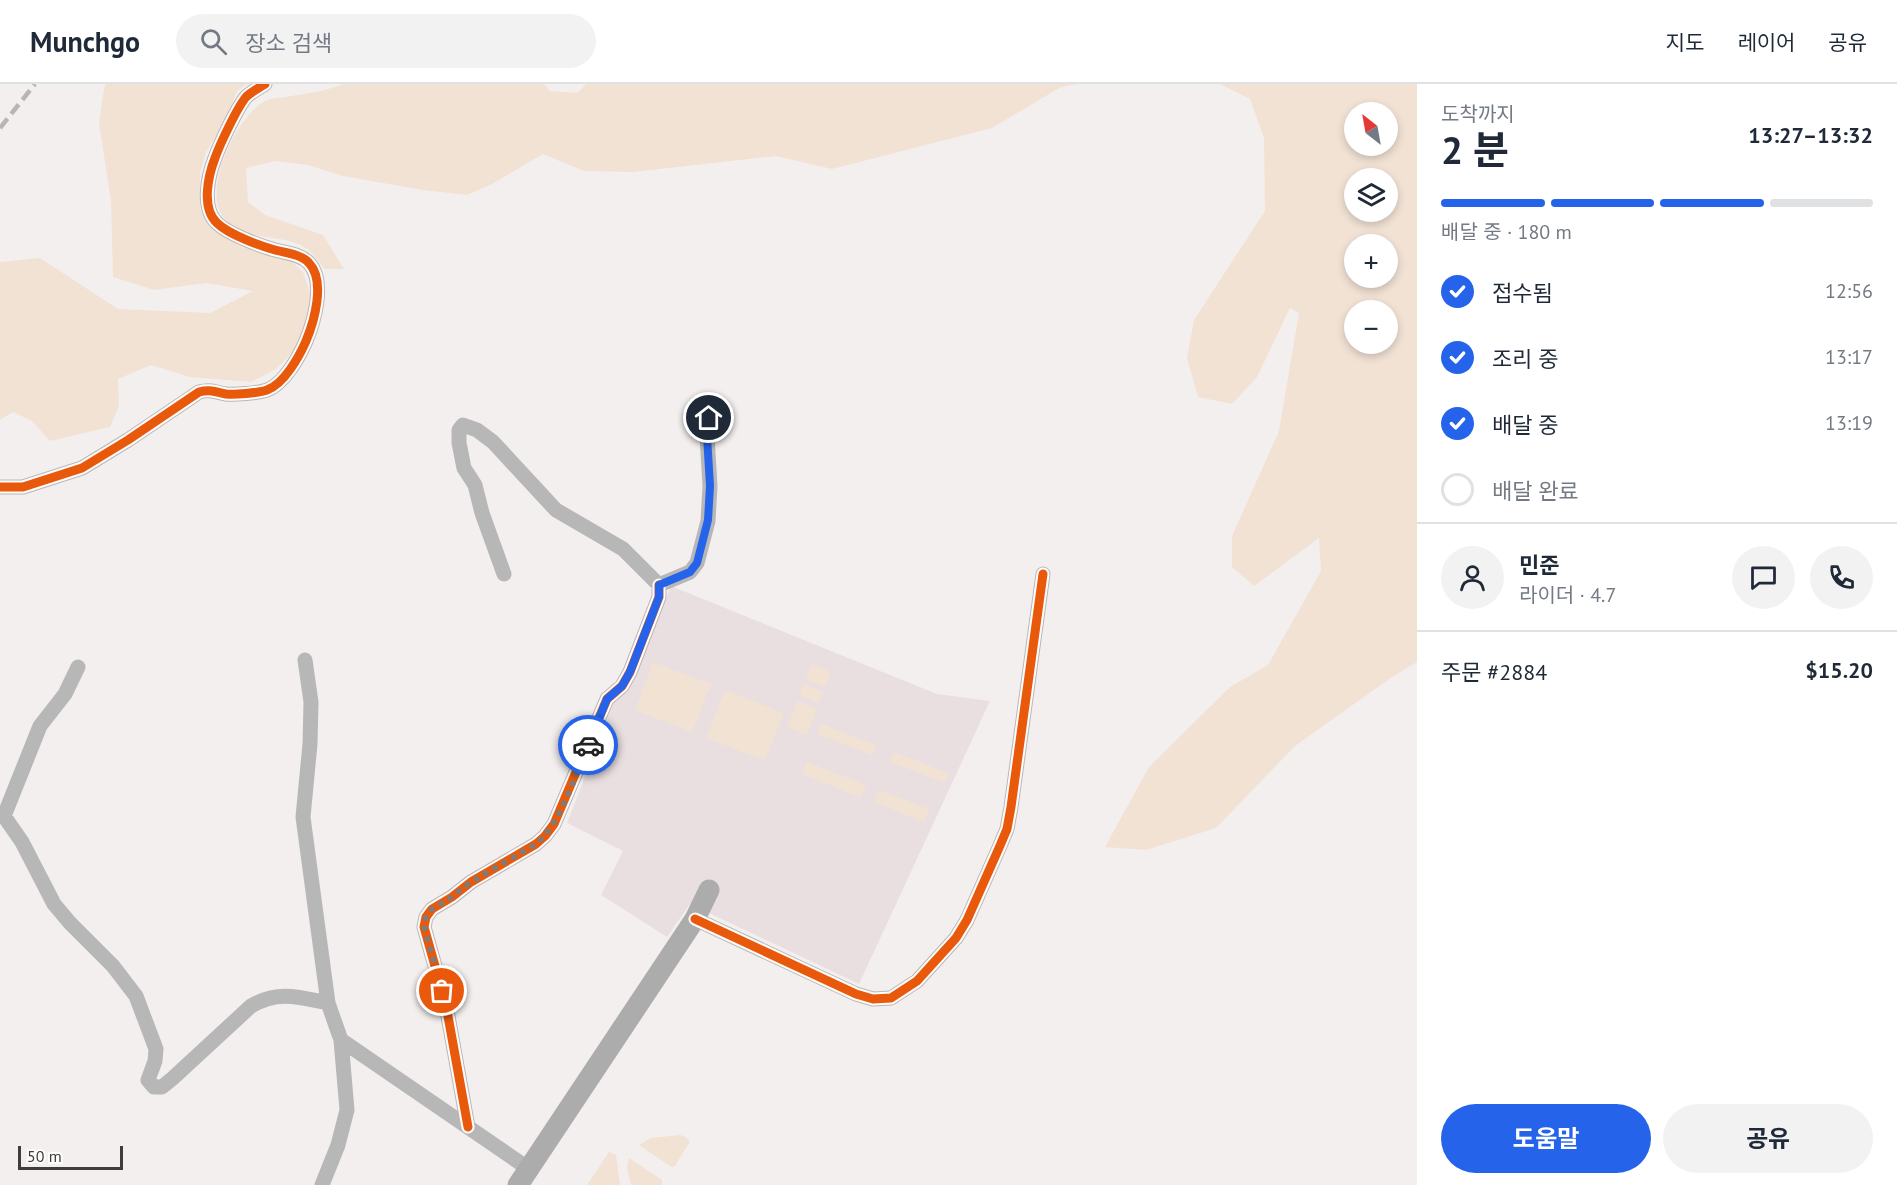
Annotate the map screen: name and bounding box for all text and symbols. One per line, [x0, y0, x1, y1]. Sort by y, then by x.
search box [176, 14, 596, 68]
text: Munchgo [30, 23, 140, 60]
icon: search [197, 25, 230, 58]
text: 장소 검색 [245, 29, 332, 57]
text: 지도 [1666, 29, 1704, 56]
text: 레이어 [1737, 29, 1795, 56]
text: 공유 [1828, 29, 1867, 56]
text: 도착까지 [1441, 101, 1515, 127]
north arrow [1344, 102, 1398, 156]
map controls [1344, 102, 1398, 354]
text: 13:27–13:32 [1748, 121, 1873, 149]
text: 2 분 [1441, 124, 1509, 175]
button: layers [1344, 168, 1398, 222]
text: 배달 중 · 180 m [1441, 219, 1572, 245]
button: + [1344, 234, 1398, 288]
icon: check [1441, 275, 1474, 308]
text: 12:56 [1825, 278, 1873, 304]
text: 접수됨 [1492, 279, 1553, 307]
button: − [1344, 300, 1398, 354]
icon: check [1441, 341, 1474, 374]
text: 13:17 [1825, 344, 1873, 370]
text: 조리 중 [1492, 345, 1559, 373]
pin [683, 392, 734, 443]
icon: home [692, 401, 725, 434]
icon: check [1441, 407, 1474, 440]
text: 13:19 [1825, 410, 1873, 436]
text: 배달 중 [1492, 411, 1559, 439]
text: 배달 완료 [1492, 477, 1579, 505]
button: person [1441, 546, 1504, 609]
button: chat [1732, 546, 1795, 609]
button: phone [1810, 546, 1873, 609]
text: 민준 [1519, 551, 1559, 579]
text: 라이더 · 4.7 [1519, 582, 1616, 608]
text: $15.20 [1805, 656, 1873, 684]
text: 주문 #2884 [1441, 658, 1547, 686]
courier [558, 715, 618, 775]
icon: car [572, 729, 605, 762]
pin [416, 965, 467, 1016]
icon: bag [425, 974, 458, 1007]
button: 도움말 [1441, 1104, 1651, 1173]
button: 공유 [1663, 1104, 1873, 1173]
scale bar [18, 1143, 123, 1170]
text: 50 m [27, 1146, 62, 1166]

